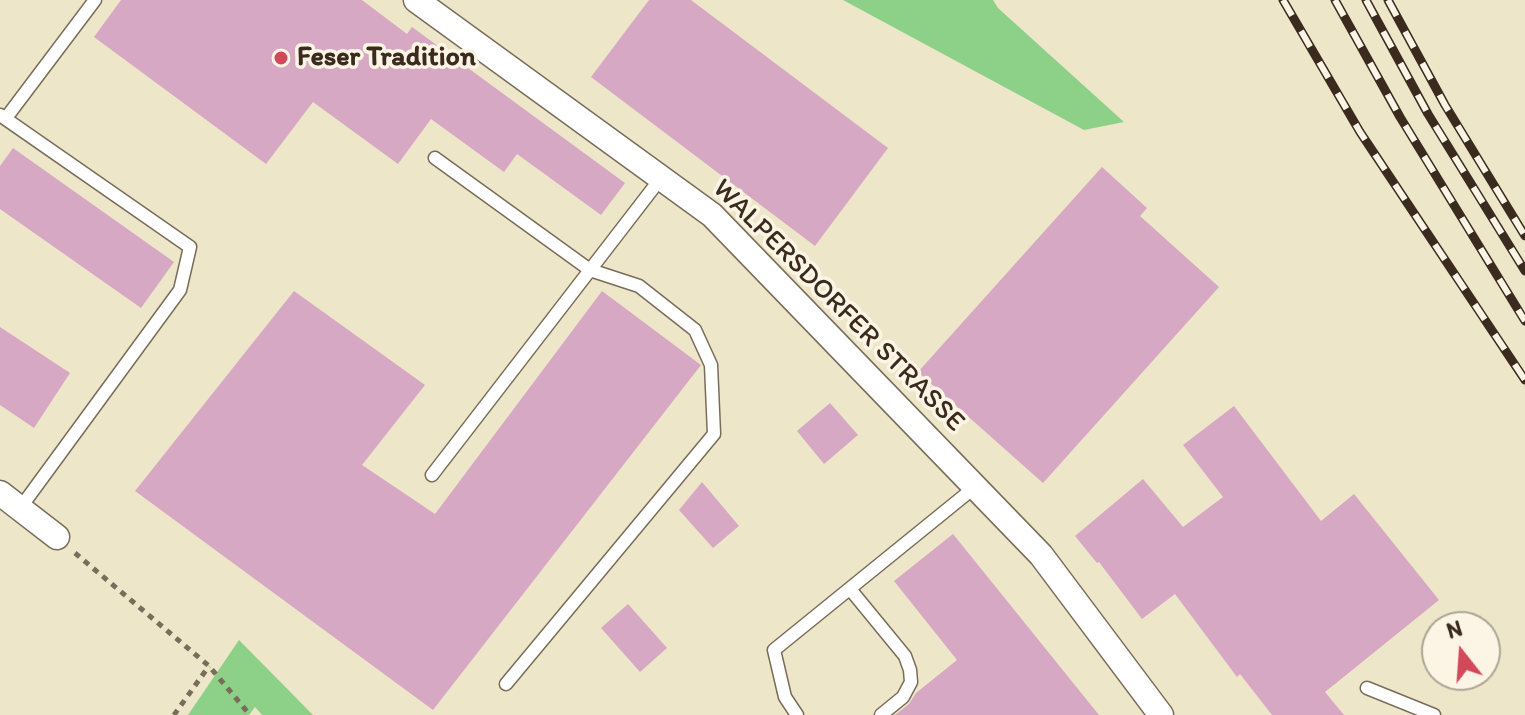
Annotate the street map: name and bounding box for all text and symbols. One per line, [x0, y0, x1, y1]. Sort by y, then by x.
place label: Feser Tradition [297, 41, 476, 75]
marker: Feser Tradition [272, 49, 290, 67]
street label: WALPERSDORFER STRASSE [705, 173, 971, 439]
north arrow [1421, 611, 1501, 691]
text: N [1443, 614, 1465, 645]

